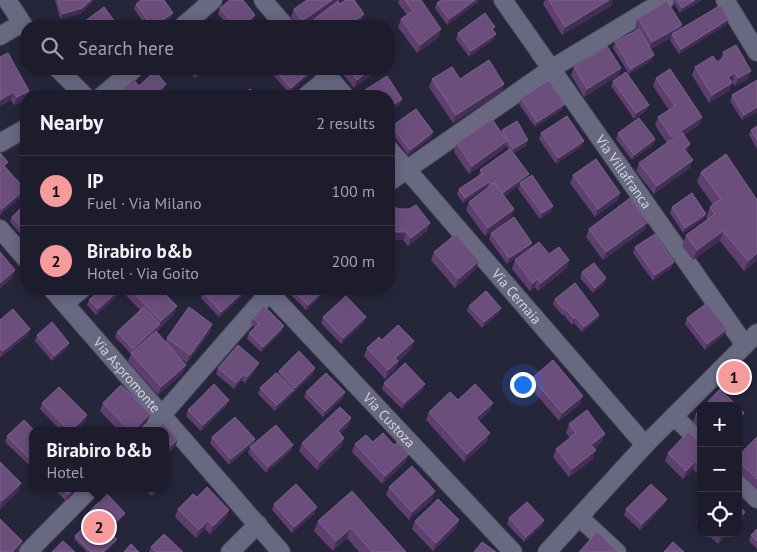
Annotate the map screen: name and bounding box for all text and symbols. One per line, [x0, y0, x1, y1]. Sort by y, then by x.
search box [20, 20, 395, 75]
icon: search [38, 34, 66, 62]
text: Search here [78, 36, 174, 60]
text: Nearby [40, 109, 103, 136]
text: 2 results [316, 113, 375, 133]
street label: Via Villafranca [591, 131, 656, 212]
text: IP [87, 169, 103, 193]
text: 1 [51, 181, 61, 201]
text: 100 m [332, 181, 375, 201]
text: Fuel · Via Milano [87, 193, 202, 213]
text: Birabiro b&b [87, 239, 192, 263]
text: 2 [51, 251, 61, 271]
text: 200 m [332, 251, 375, 271]
text: Hotel · Via Goito [87, 263, 199, 283]
street label: Via Cernaia [487, 264, 545, 328]
street label: Via Aspromonte [88, 333, 165, 416]
pin: 1 [718, 358, 750, 396]
your location [510, 372, 536, 398]
street label: Via Custoza [358, 388, 419, 451]
map controls [697, 402, 742, 537]
button: + [697, 402, 742, 447]
popup [29, 427, 169, 492]
text: Birabiro b&b [46, 438, 152, 462]
button: − [697, 447, 742, 492]
text: Hotel [46, 462, 84, 482]
button: locate [697, 492, 742, 537]
pin: 2 [83, 508, 115, 546]

